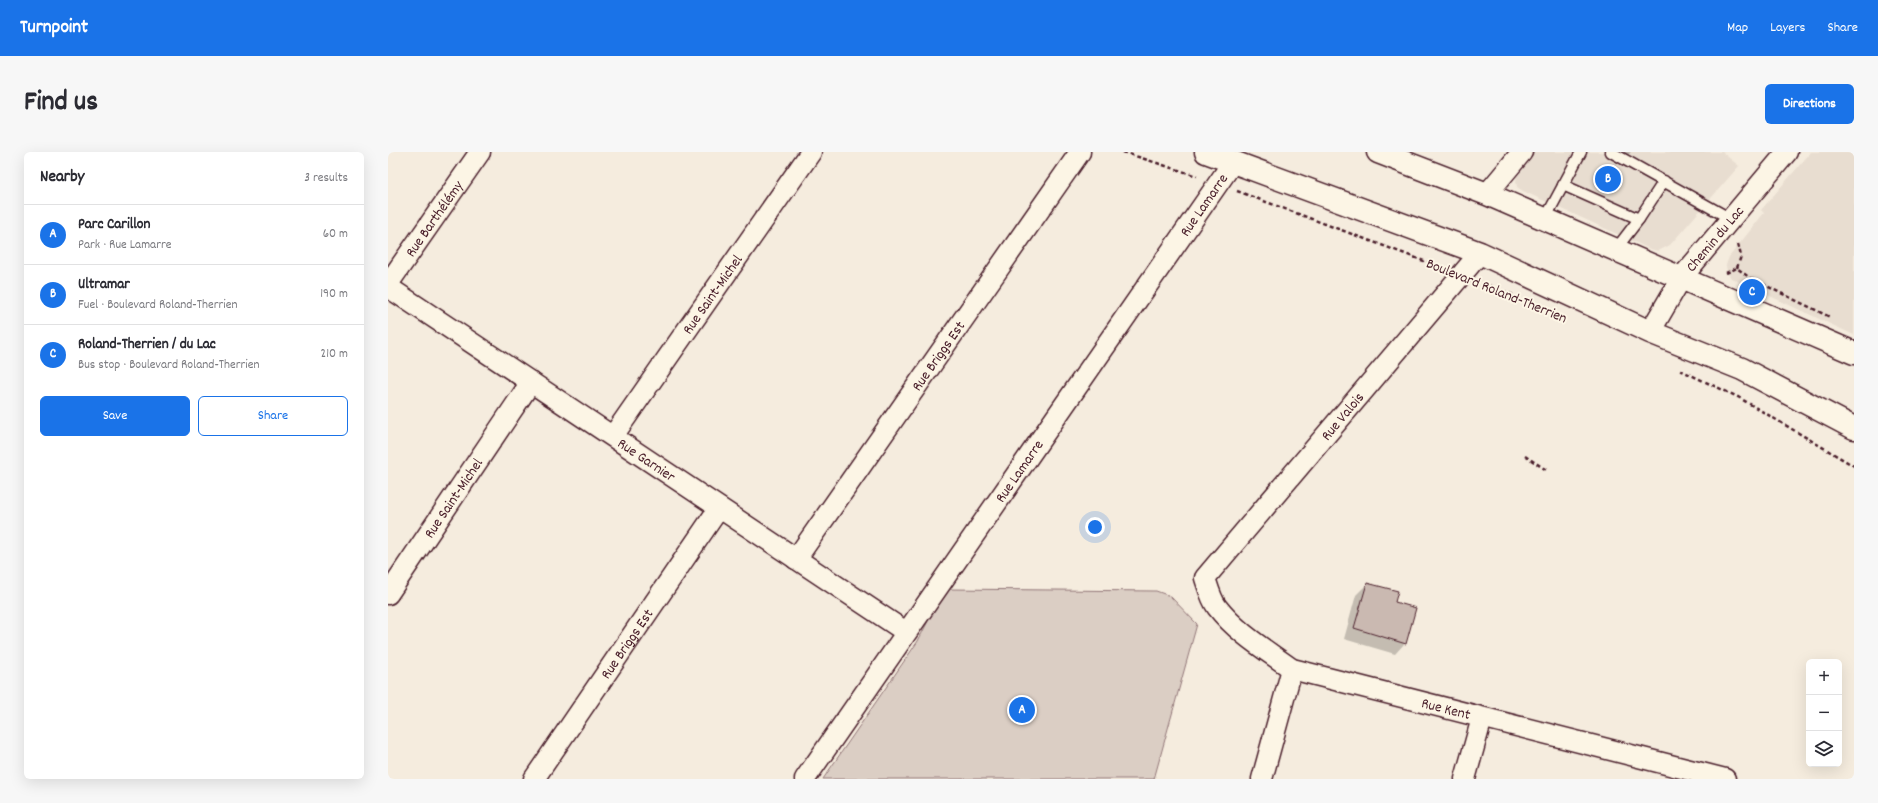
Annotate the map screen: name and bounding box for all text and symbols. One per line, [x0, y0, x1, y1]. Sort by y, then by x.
text: Turnpoint [20, 15, 88, 42]
text: Map [1727, 18, 1748, 38]
text: Layers [1770, 18, 1805, 38]
text: Share [1827, 18, 1858, 38]
text: Find us [24, 84, 98, 124]
button: Directions [1765, 84, 1854, 124]
pin: B [1595, 164, 1621, 194]
text: Nearby [40, 166, 84, 190]
text: 3 results [304, 169, 348, 188]
street label: Rue Lamarre [1175, 170, 1235, 242]
street label: Rue Barthélémy [401, 176, 470, 262]
street label: Chemin du Lac [1682, 202, 1750, 278]
text: Parc Carillon [78, 214, 150, 236]
text: A [49, 225, 57, 244]
text: 60 m [323, 225, 348, 244]
text: Park · Rue Lamarre [78, 236, 172, 255]
street label: Rue Saint-Michel [678, 251, 749, 339]
street label: Boulevard Roland-Therrien [1422, 254, 1570, 330]
text: Ultramar [78, 274, 130, 296]
pin: C [1739, 277, 1765, 307]
text: B [50, 285, 56, 304]
text: 190 m [320, 285, 348, 304]
text: Fuel · Boulevard Roland-Therrien [78, 296, 237, 315]
street label: Rue Briggs Est [907, 317, 972, 396]
text: Roland-Therrien / du Lac [78, 334, 216, 356]
text: C [50, 345, 56, 364]
text: 210 m [320, 345, 348, 364]
text: Bus stop · Boulevard Roland-Therrien [78, 356, 259, 375]
street label: Rue Valois [1317, 388, 1370, 446]
button: Save [40, 396, 190, 436]
button: Share [198, 396, 348, 436]
street label: Rue Garnier [612, 434, 680, 489]
street label: Rue Lamarre [991, 436, 1050, 508]
street label: Rue Saint-Michel [420, 454, 490, 543]
your location [1085, 517, 1105, 537]
street label: Rue Briggs Est [596, 605, 660, 684]
map controls [1806, 659, 1842, 767]
button: + [1806, 659, 1842, 695]
street label: Rue Kent [1419, 693, 1473, 727]
pin: A [1009, 695, 1035, 725]
button: − [1806, 695, 1842, 731]
button: layers [1806, 731, 1842, 767]

